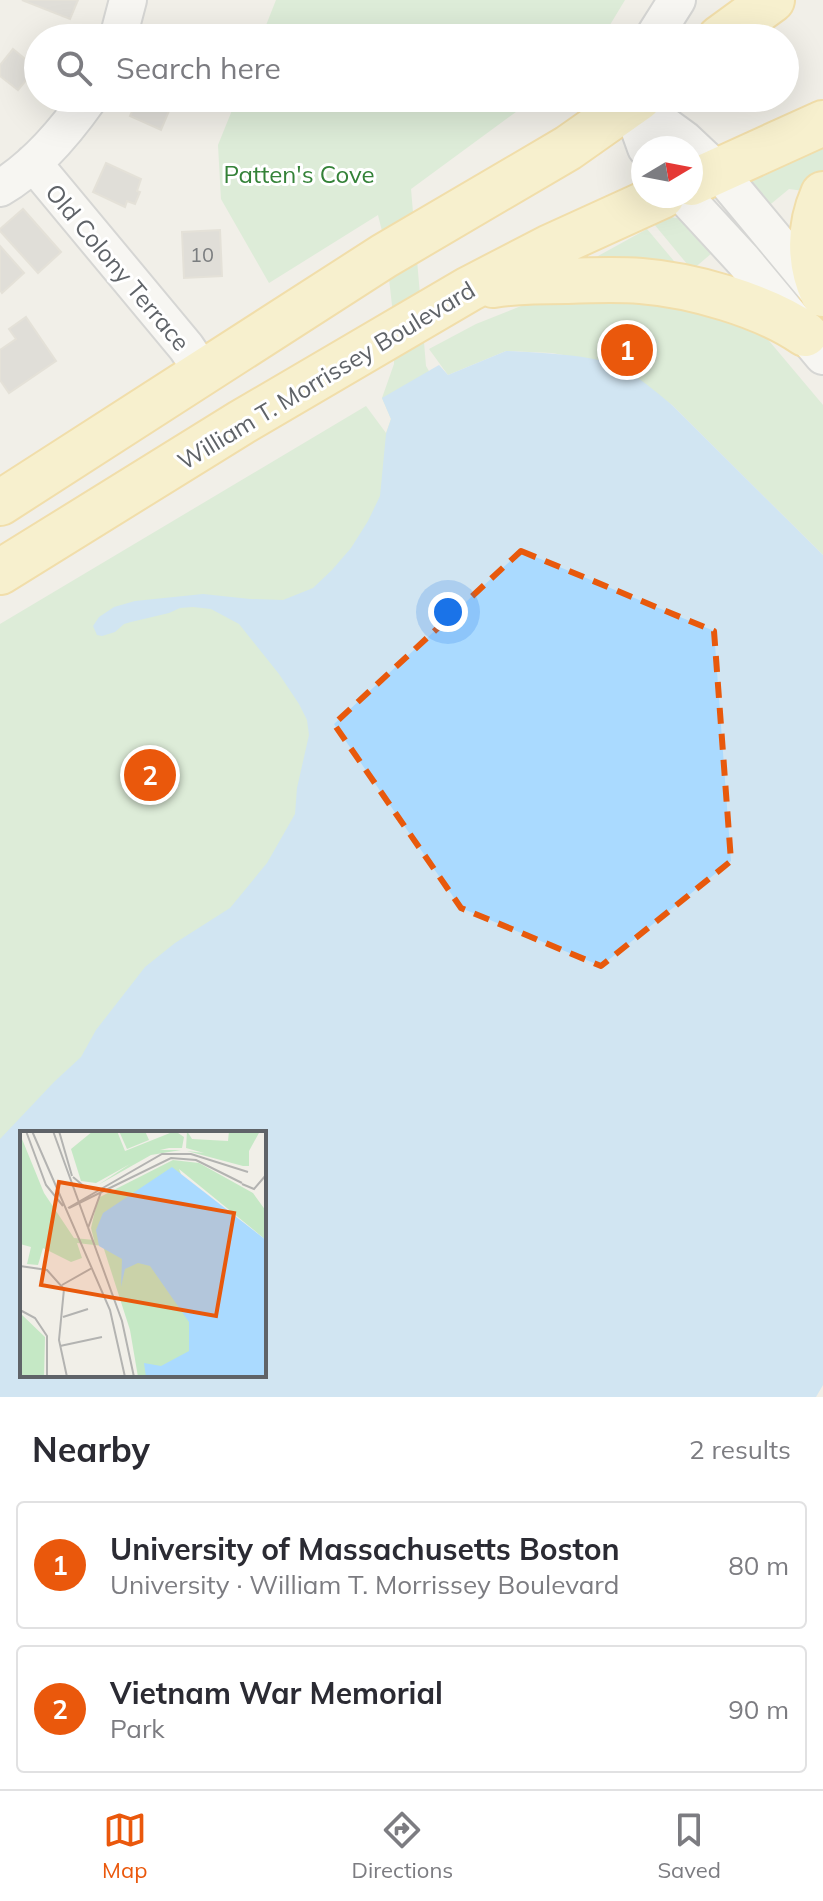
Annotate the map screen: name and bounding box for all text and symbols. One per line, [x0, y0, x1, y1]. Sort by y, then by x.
search box [24, 24, 799, 112]
icon: search [52, 46, 96, 90]
text: Search here [116, 49, 281, 87]
north arrow [631, 136, 703, 208]
park label: Patten's Cove [223, 159, 375, 189]
street label: Old Colony Terrace [39, 177, 197, 357]
house number: 10 [190, 242, 214, 267]
street label: William T. Morrissey Boulevard [172, 274, 480, 476]
pin: 1 [601, 320, 653, 380]
your location [428, 592, 468, 632]
pin: 2 [124, 745, 176, 805]
inset map [20, 1131, 266, 1377]
text: Nearby [32, 1428, 150, 1471]
text: 2 results [689, 1433, 791, 1466]
text: University of Massachusetts Boston [110, 1530, 620, 1568]
text: 1 [52, 1549, 68, 1582]
text: 80 m [728, 1549, 789, 1582]
text: University · William T. Morrissey Boulevard [110, 1568, 619, 1601]
text: Vietnam War Memorial [110, 1674, 443, 1712]
text: 2 [52, 1693, 68, 1726]
text: 90 m [728, 1693, 789, 1726]
text: Park [110, 1712, 165, 1745]
tab: Map [102, 1808, 147, 1884]
tab: Directions [352, 1808, 453, 1884]
tab: Saved [657, 1808, 721, 1884]

